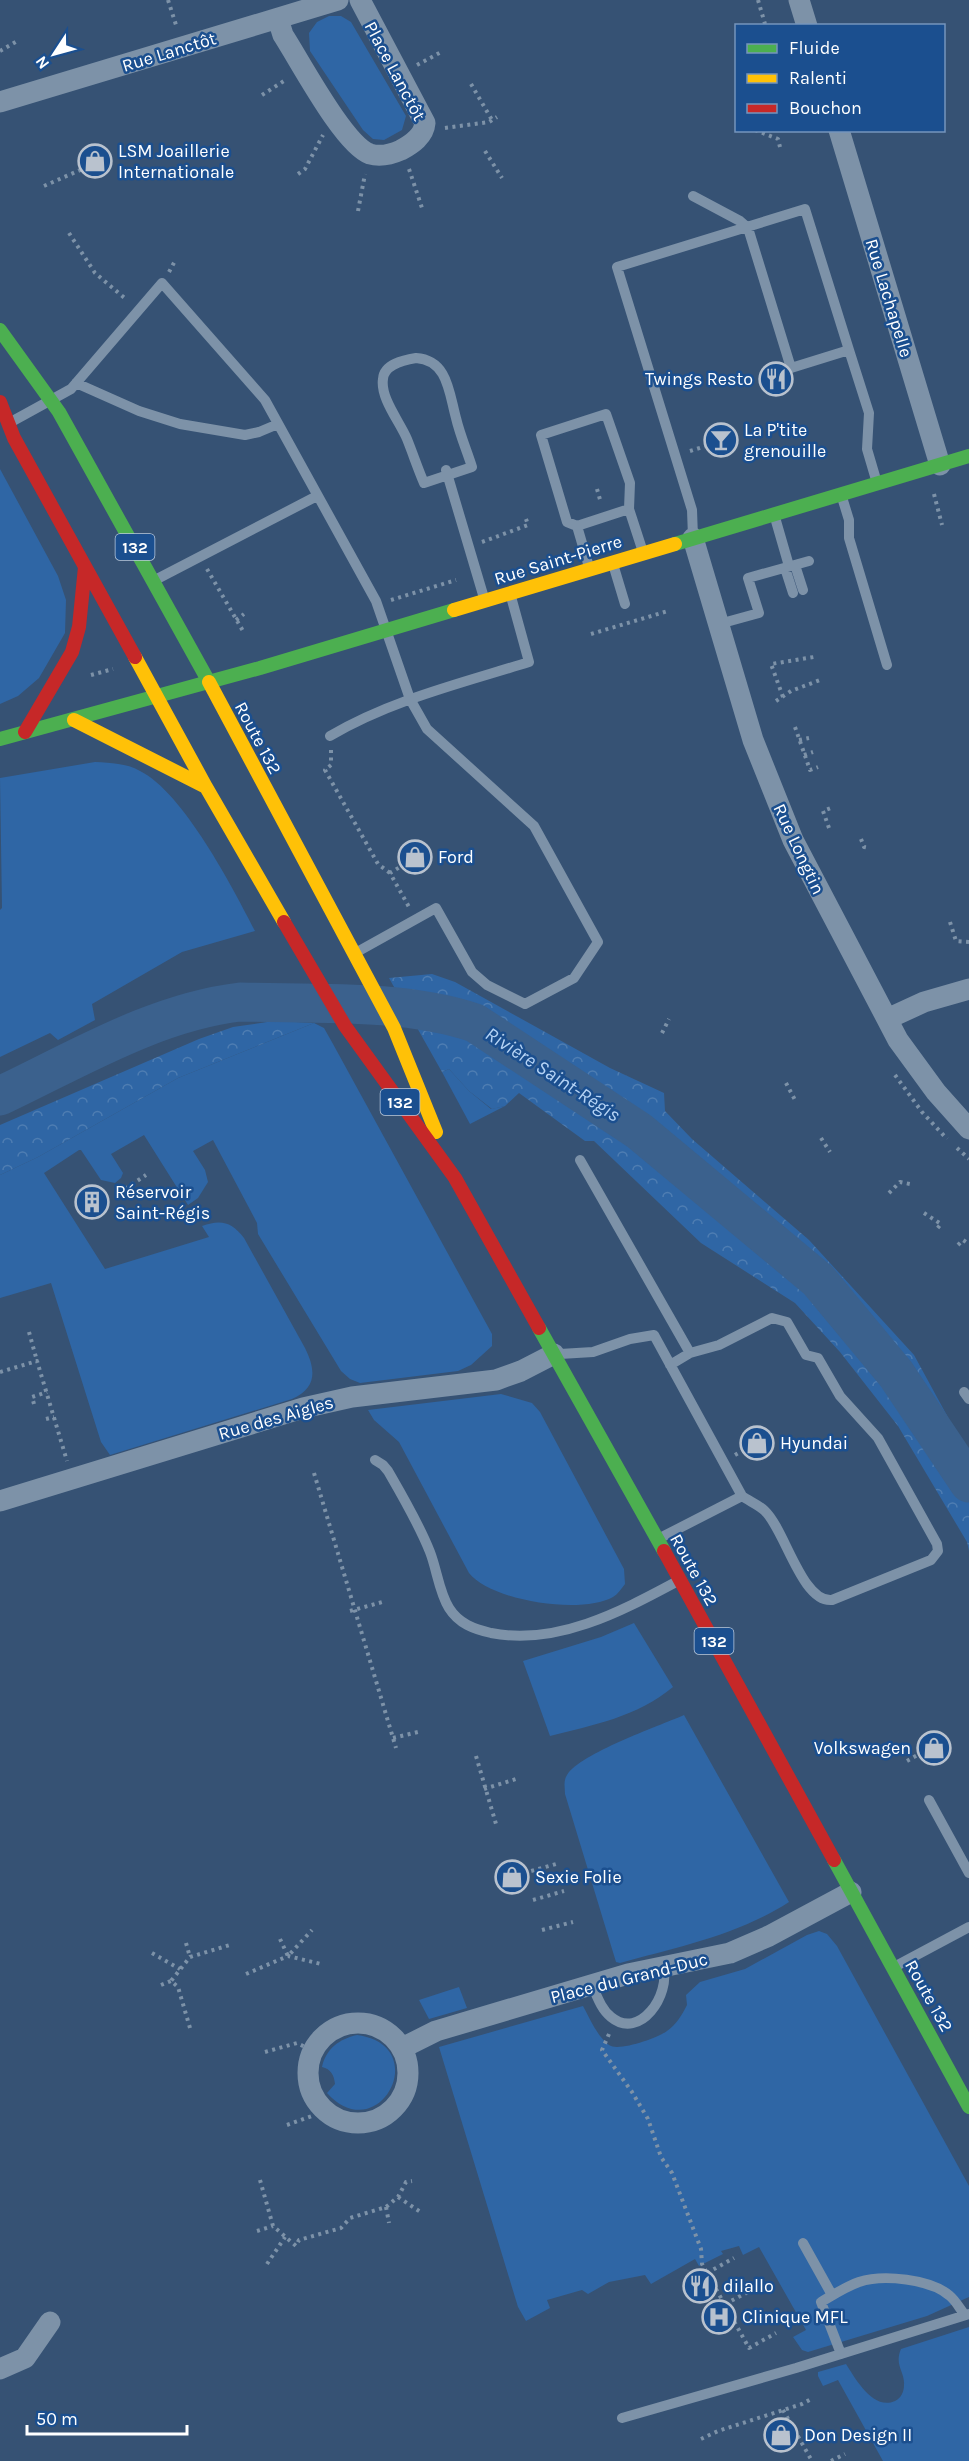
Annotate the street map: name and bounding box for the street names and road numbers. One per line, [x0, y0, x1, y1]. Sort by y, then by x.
street label: Place Lanctôt [360, 17, 431, 125]
street label: Rue Lanctôt [119, 27, 219, 77]
street label: Rue Lachapelle [861, 236, 917, 360]
street label: Rue Saint-Pierre [492, 530, 624, 590]
road number: 132 [116, 534, 154, 560]
street label: Route 132 [230, 698, 286, 778]
street label: Rue Longtin [768, 800, 830, 898]
road number: 132 [380, 1089, 420, 1115]
street label: Rue des Aigles [216, 1391, 336, 1445]
street label: Route 132 [665, 1530, 723, 1610]
road number: 132 [694, 1628, 734, 1654]
street label: Place du Grand-Duc [548, 1948, 710, 2008]
street label: Route 132 [900, 1956, 958, 2036]

